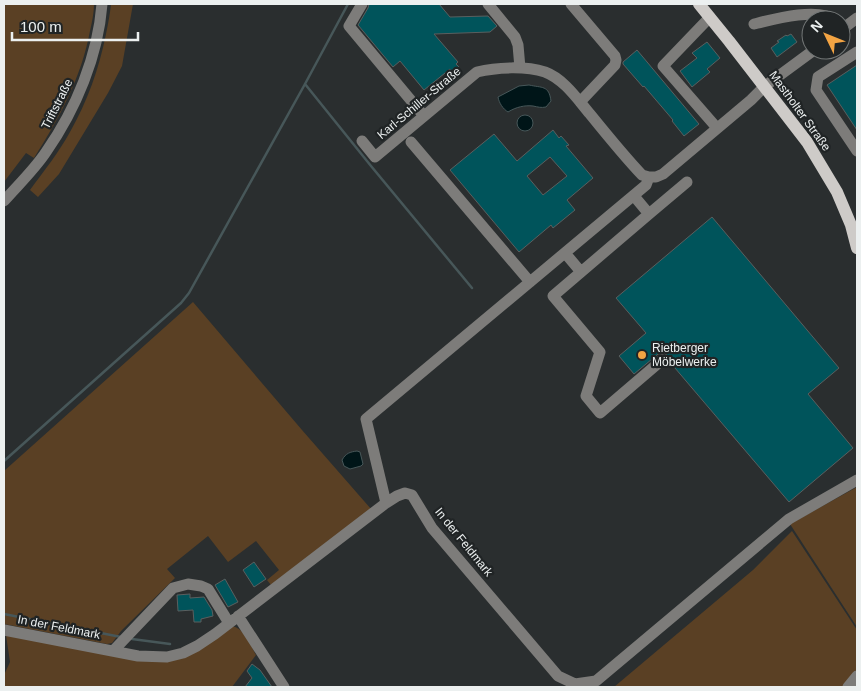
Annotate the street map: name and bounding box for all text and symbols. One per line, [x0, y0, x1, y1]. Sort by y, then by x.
scale bar [12, 10, 139, 42]
north arrow [801, 10, 851, 60]
text: N [807, 17, 826, 35]
text: 100 m [20, 18, 62, 35]
street label: Karl-Schiller-Straße [374, 64, 464, 142]
street label: Mastholter Straße [766, 68, 834, 154]
street label: Triftstraße [38, 76, 76, 131]
place label: Rietberger Möbelwerke [652, 341, 717, 369]
marker: Rietberger Möbelwerke [636, 349, 648, 361]
street label: In der Feldmark [432, 505, 497, 580]
street label: In der Feldmark [16, 612, 103, 642]

